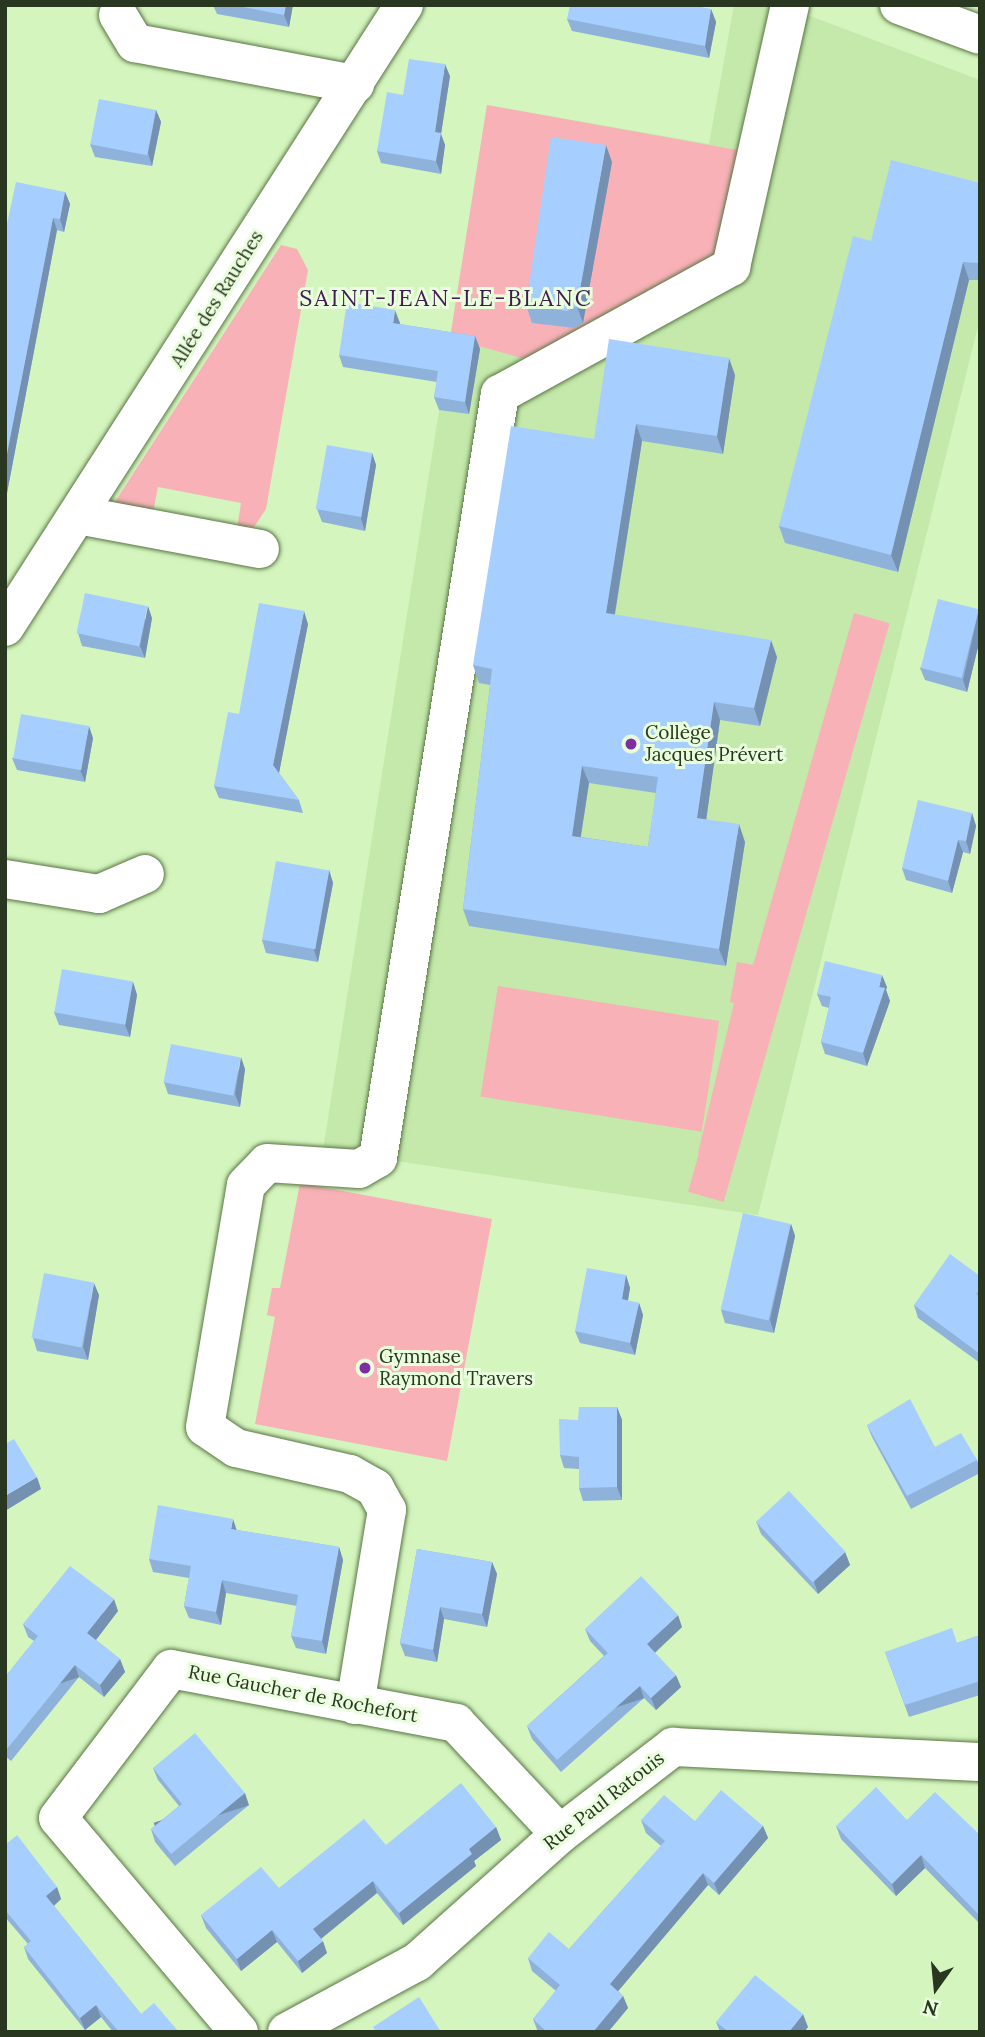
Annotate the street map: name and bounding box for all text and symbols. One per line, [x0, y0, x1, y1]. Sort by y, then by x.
street label: Allée des Rauches [166, 227, 268, 371]
district label: SAINT-JEAN-LE-BLANC [302, 284, 590, 312]
place label: Collège Jacques Prévert [645, 722, 783, 766]
marker: Collège Jacques Prévert [623, 736, 639, 752]
place label: Gymnase Raymond Travers [379, 1346, 533, 1390]
marker: Gymnase Raymond Travers [357, 1360, 373, 1376]
street label: Rue Gaucher de Rochefort [186, 1661, 420, 1727]
street label: Rue Paul Ratouis [539, 1747, 669, 1855]
north arrow [901, 1953, 971, 2023]
text: N [920, 1995, 941, 2022]

